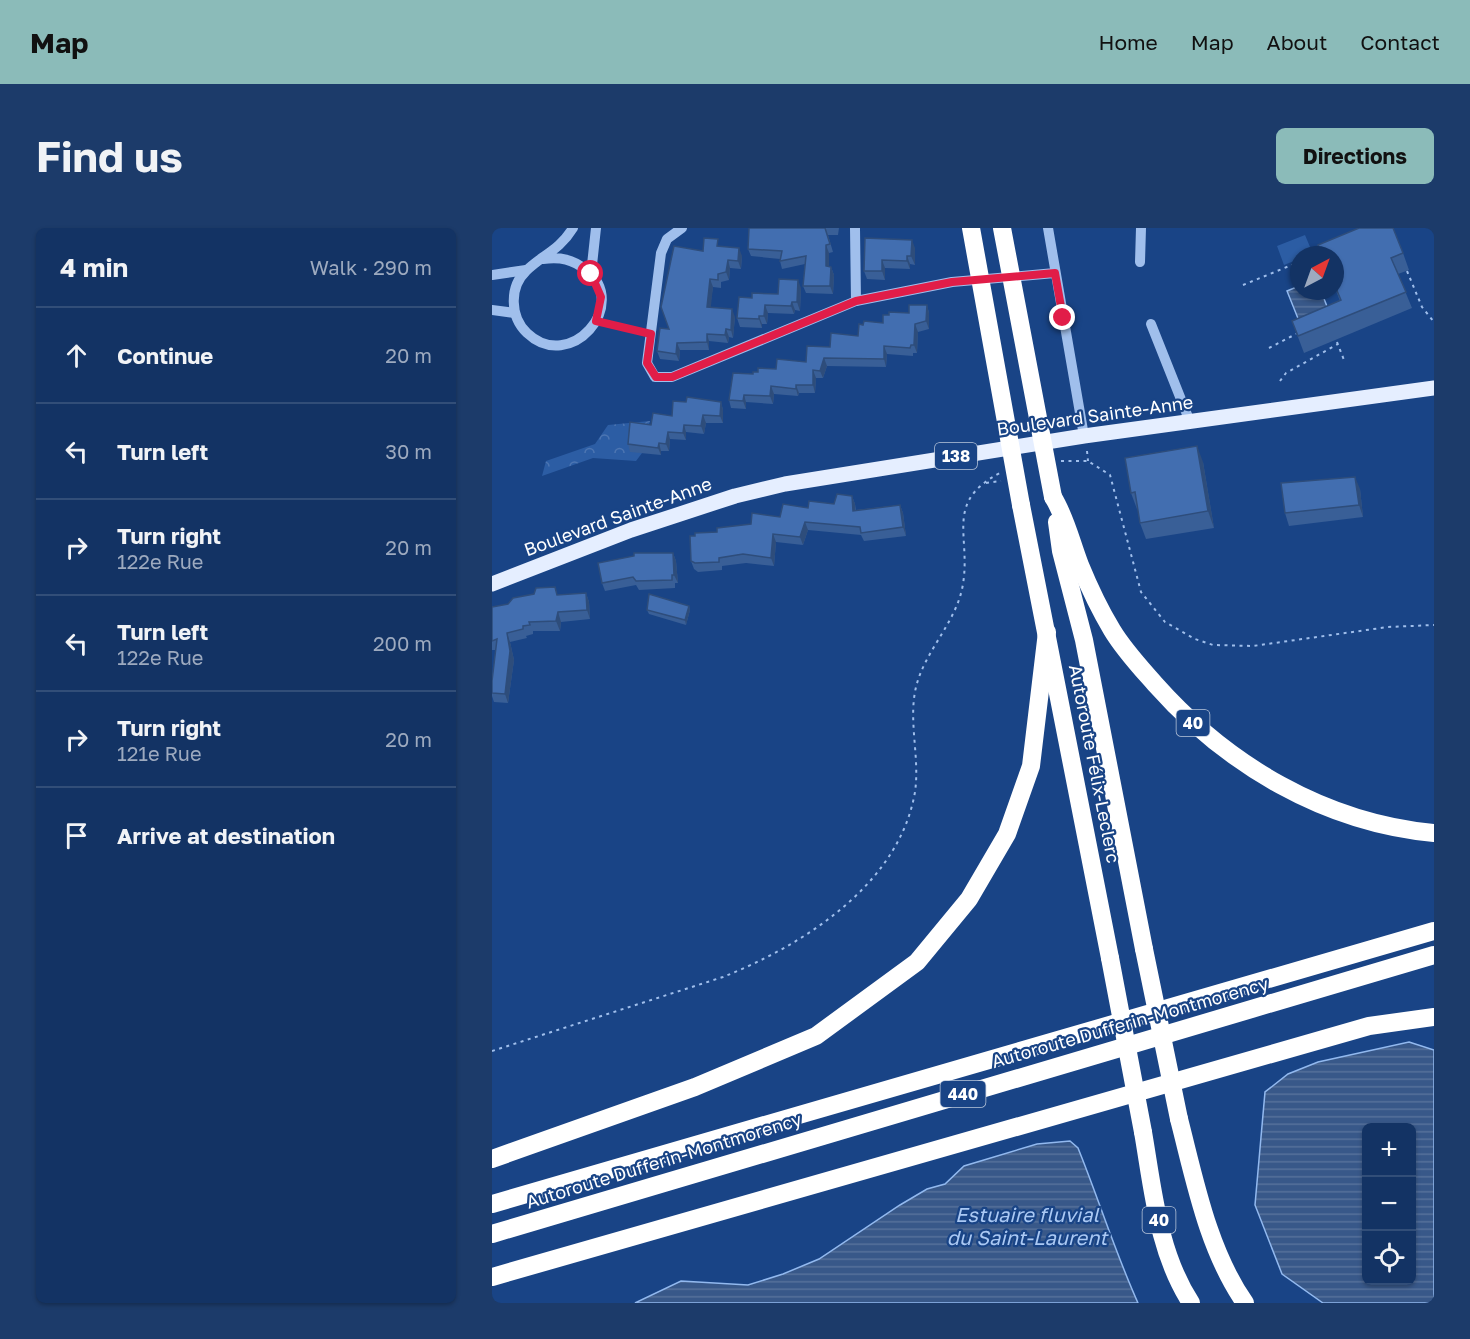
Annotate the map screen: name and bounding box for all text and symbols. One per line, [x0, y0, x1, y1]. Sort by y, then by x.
text: Map [30, 26, 88, 59]
text: Home [1098, 29, 1158, 55]
text: Map [1191, 29, 1234, 55]
text: About [1267, 29, 1327, 55]
text: Contact [1360, 29, 1440, 55]
button: Directions [1276, 128, 1434, 184]
text: Find us [36, 131, 183, 181]
north arrow [1290, 246, 1344, 300]
text: 4 min [60, 252, 128, 283]
text: Walk · 290 m [310, 255, 432, 279]
route start [577, 260, 603, 286]
route end [1049, 304, 1075, 330]
icon: ahead [60, 339, 93, 372]
text: Continue [117, 342, 213, 369]
text: 20 m [385, 343, 432, 367]
street label: Boulevard Sainte-Anne [995, 390, 1194, 440]
icon: left [60, 435, 93, 468]
text: Turn left [117, 438, 208, 465]
text: 30 m [385, 439, 432, 463]
road number: 138 [935, 443, 977, 469]
street label: Boulevard Sainte-Anne [521, 472, 714, 560]
text: Turn right [117, 522, 221, 549]
icon: right [60, 531, 93, 564]
text: 20 m [385, 535, 432, 559]
text: 122e Rue [117, 549, 203, 573]
text: Turn left [117, 618, 208, 645]
icon: left [60, 627, 93, 660]
text: 200 m [373, 631, 432, 655]
text: 122e Rue [117, 645, 203, 669]
street label: Autoroute Félix-Leclerc [1065, 663, 1125, 865]
road number: 40 [1176, 710, 1210, 736]
text: Turn right [117, 714, 221, 741]
icon: right [60, 723, 93, 756]
text: 20 m [385, 727, 432, 751]
text: 121e Rue [117, 741, 202, 765]
icon: arrive [60, 819, 93, 852]
text: Arrive at destination [117, 822, 335, 849]
street label: Autoroute Dufferin-Montmorency [989, 972, 1271, 1072]
road number: 440 [940, 1081, 986, 1107]
street label: Autoroute Dufferin-Montmorency [523, 1108, 804, 1213]
map controls [1362, 1123, 1416, 1285]
button: + [1362, 1123, 1416, 1177]
button: − [1362, 1177, 1416, 1231]
water label: Estuaire fluvial du Saint-Laurent [947, 1202, 1109, 1249]
road number: 40 [1142, 1207, 1176, 1233]
button: locate [1362, 1231, 1416, 1285]

